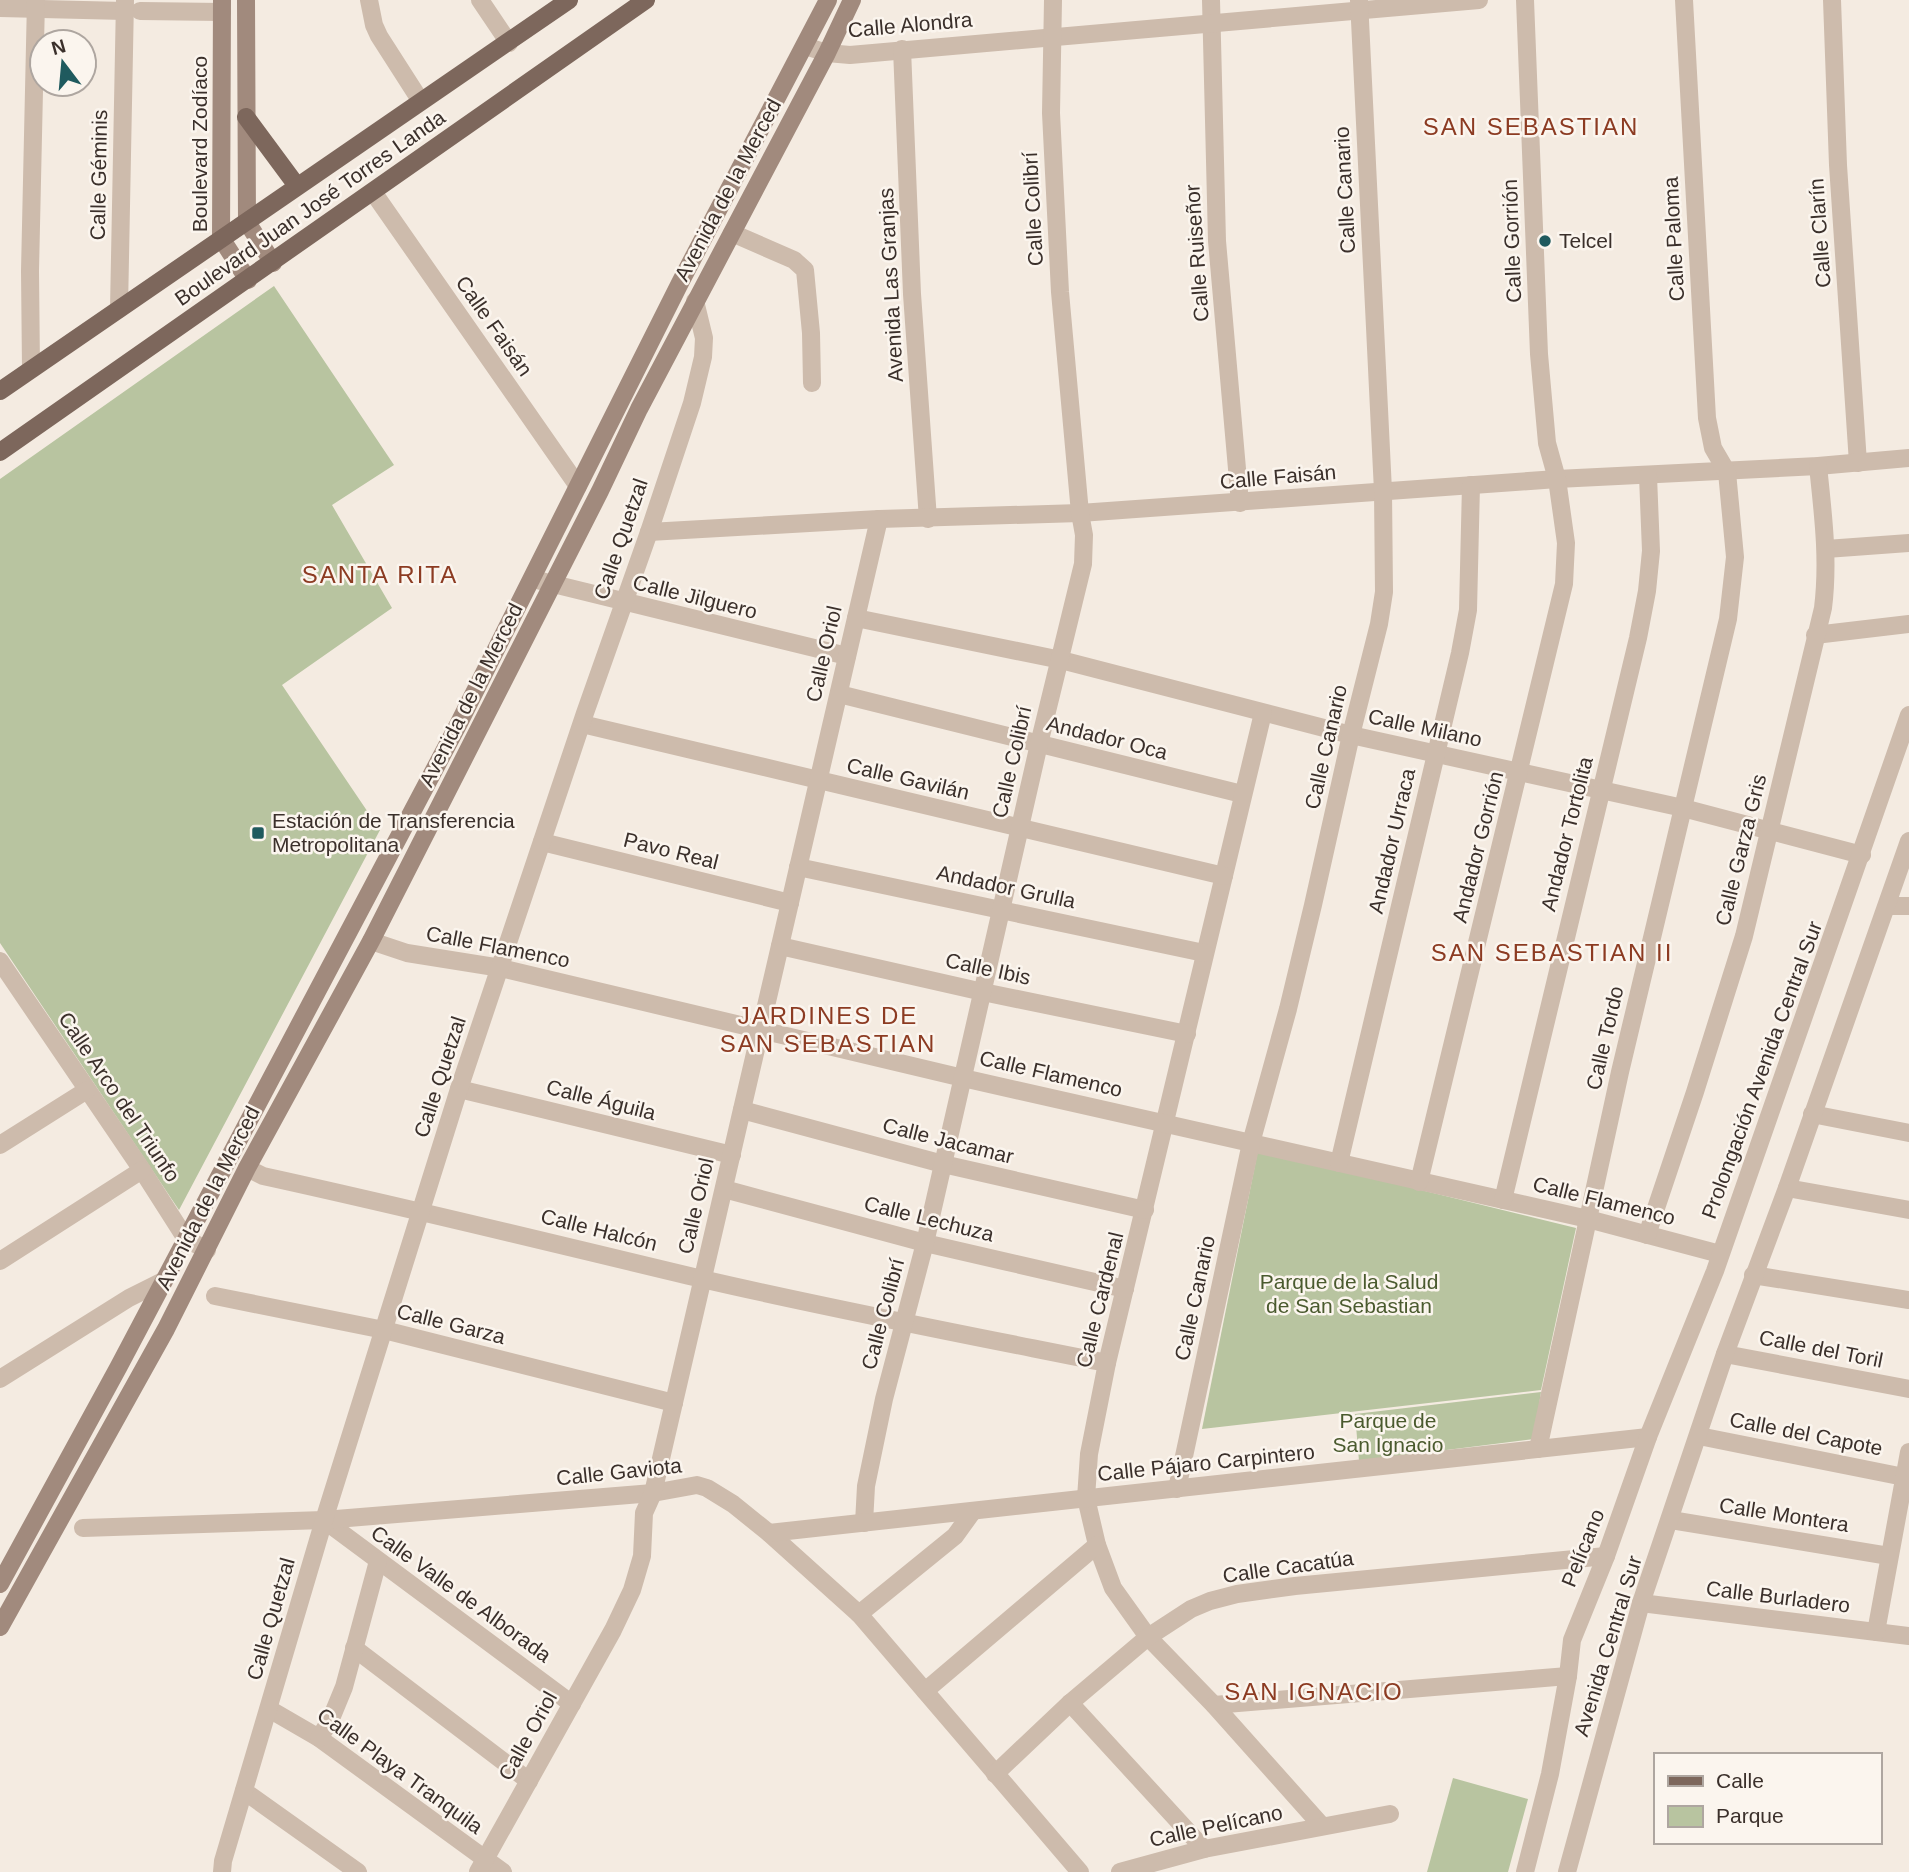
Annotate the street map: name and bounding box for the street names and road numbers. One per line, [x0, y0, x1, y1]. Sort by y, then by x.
street label: Calle Alondra [847, 8, 973, 41]
street label: Boulevard Zodíaco [188, 56, 211, 232]
street label: Avenida de la Merced [670, 95, 785, 285]
street label: Boulevard Juan José Torres Landa [170, 105, 449, 310]
street label: Calle Géminis [86, 109, 111, 241]
street label: Calle Canario [1330, 126, 1359, 254]
street label: Calle Colibrí [1018, 151, 1047, 267]
street label: Calle Paloma [1659, 176, 1688, 302]
street label: Calle Clarín [1804, 178, 1835, 289]
street label: Calle Gorrión [1498, 179, 1525, 303]
street label: Calle Ruiseñor [1180, 184, 1213, 323]
street label: Avenida Las Granjas [874, 187, 907, 383]
street label: Calle Faisán [452, 271, 537, 380]
street label: Calle Faisán [1219, 460, 1337, 493]
street label: Calle Quetzal [589, 475, 652, 602]
street label: Calle Jilguero [631, 570, 760, 623]
street label: Avenida de la Merced [414, 599, 527, 790]
street label: Calle Oriol [801, 604, 846, 704]
street label: Calle Canario [1300, 682, 1351, 811]
street label: Calle Colibrí [987, 703, 1036, 820]
street label: Calle Milano [1366, 704, 1484, 751]
street label: Andador Oca [1044, 711, 1170, 764]
street label: Calle Gavilán [845, 753, 972, 804]
street label: Andador Tortolita [1536, 754, 1597, 914]
street label: Andador Urraca [1364, 766, 1419, 916]
street label: Andador Gorrión [1448, 769, 1507, 925]
street label: Calle Garza Gris [1711, 772, 1770, 928]
street label: Pavo Real [621, 828, 721, 873]
street label: Andador Grulla [935, 861, 1078, 913]
street label: Prolongación Avenida Central Sur [1697, 918, 1826, 1222]
street label: Calle Flamenco [424, 921, 572, 972]
street label: Calle Ibis [943, 948, 1033, 989]
street label: Calle Tordo [1581, 984, 1628, 1092]
street label: Calle Arco del Triunfo [54, 1008, 185, 1186]
street label: Calle Quetzal [409, 1013, 470, 1140]
street label: Calle Flamenco [977, 1046, 1125, 1101]
street label: Calle Águila [544, 1075, 659, 1124]
street label: Avenida de la Merced [151, 1102, 264, 1293]
street label: Calle Jacamar [880, 1113, 1016, 1168]
street label: Calle Oriol [673, 1156, 718, 1256]
street label: Calle Flamenco [1531, 1172, 1678, 1229]
street label: Calle Lechuza [862, 1191, 997, 1246]
street label: Calle Halcón [539, 1204, 660, 1255]
street label: Calle Cardenal [1072, 1230, 1127, 1370]
street label: Calle Canario [1170, 1233, 1219, 1363]
street label: Calle Colibrí [857, 1255, 908, 1372]
street label: Calle Garza [395, 1299, 508, 1348]
street label: Calle del Toril [1757, 1325, 1885, 1372]
street label: Calle del Capote [1728, 1407, 1884, 1460]
street label: Calle Pájaro Carpintero [1096, 1440, 1316, 1485]
street label: Calle Gaviota [555, 1453, 683, 1490]
street label: Calle Montera [1718, 1493, 1851, 1536]
street label: Pelícano [1557, 1506, 1609, 1590]
street label: Calle Valle de Alborada [367, 1521, 556, 1667]
street label: Calle Cacatúa [1221, 1546, 1355, 1587]
street label: Avenida Central Sur [1569, 1553, 1646, 1739]
street label: Calle Quetzal [242, 1555, 299, 1683]
street label: Calle Burladero [1705, 1576, 1851, 1617]
street label: Calle Oriol [494, 1687, 561, 1784]
street label: Calle Playa Tranquila [313, 1703, 488, 1838]
street label: Calle Pelícano [1147, 1800, 1285, 1851]

